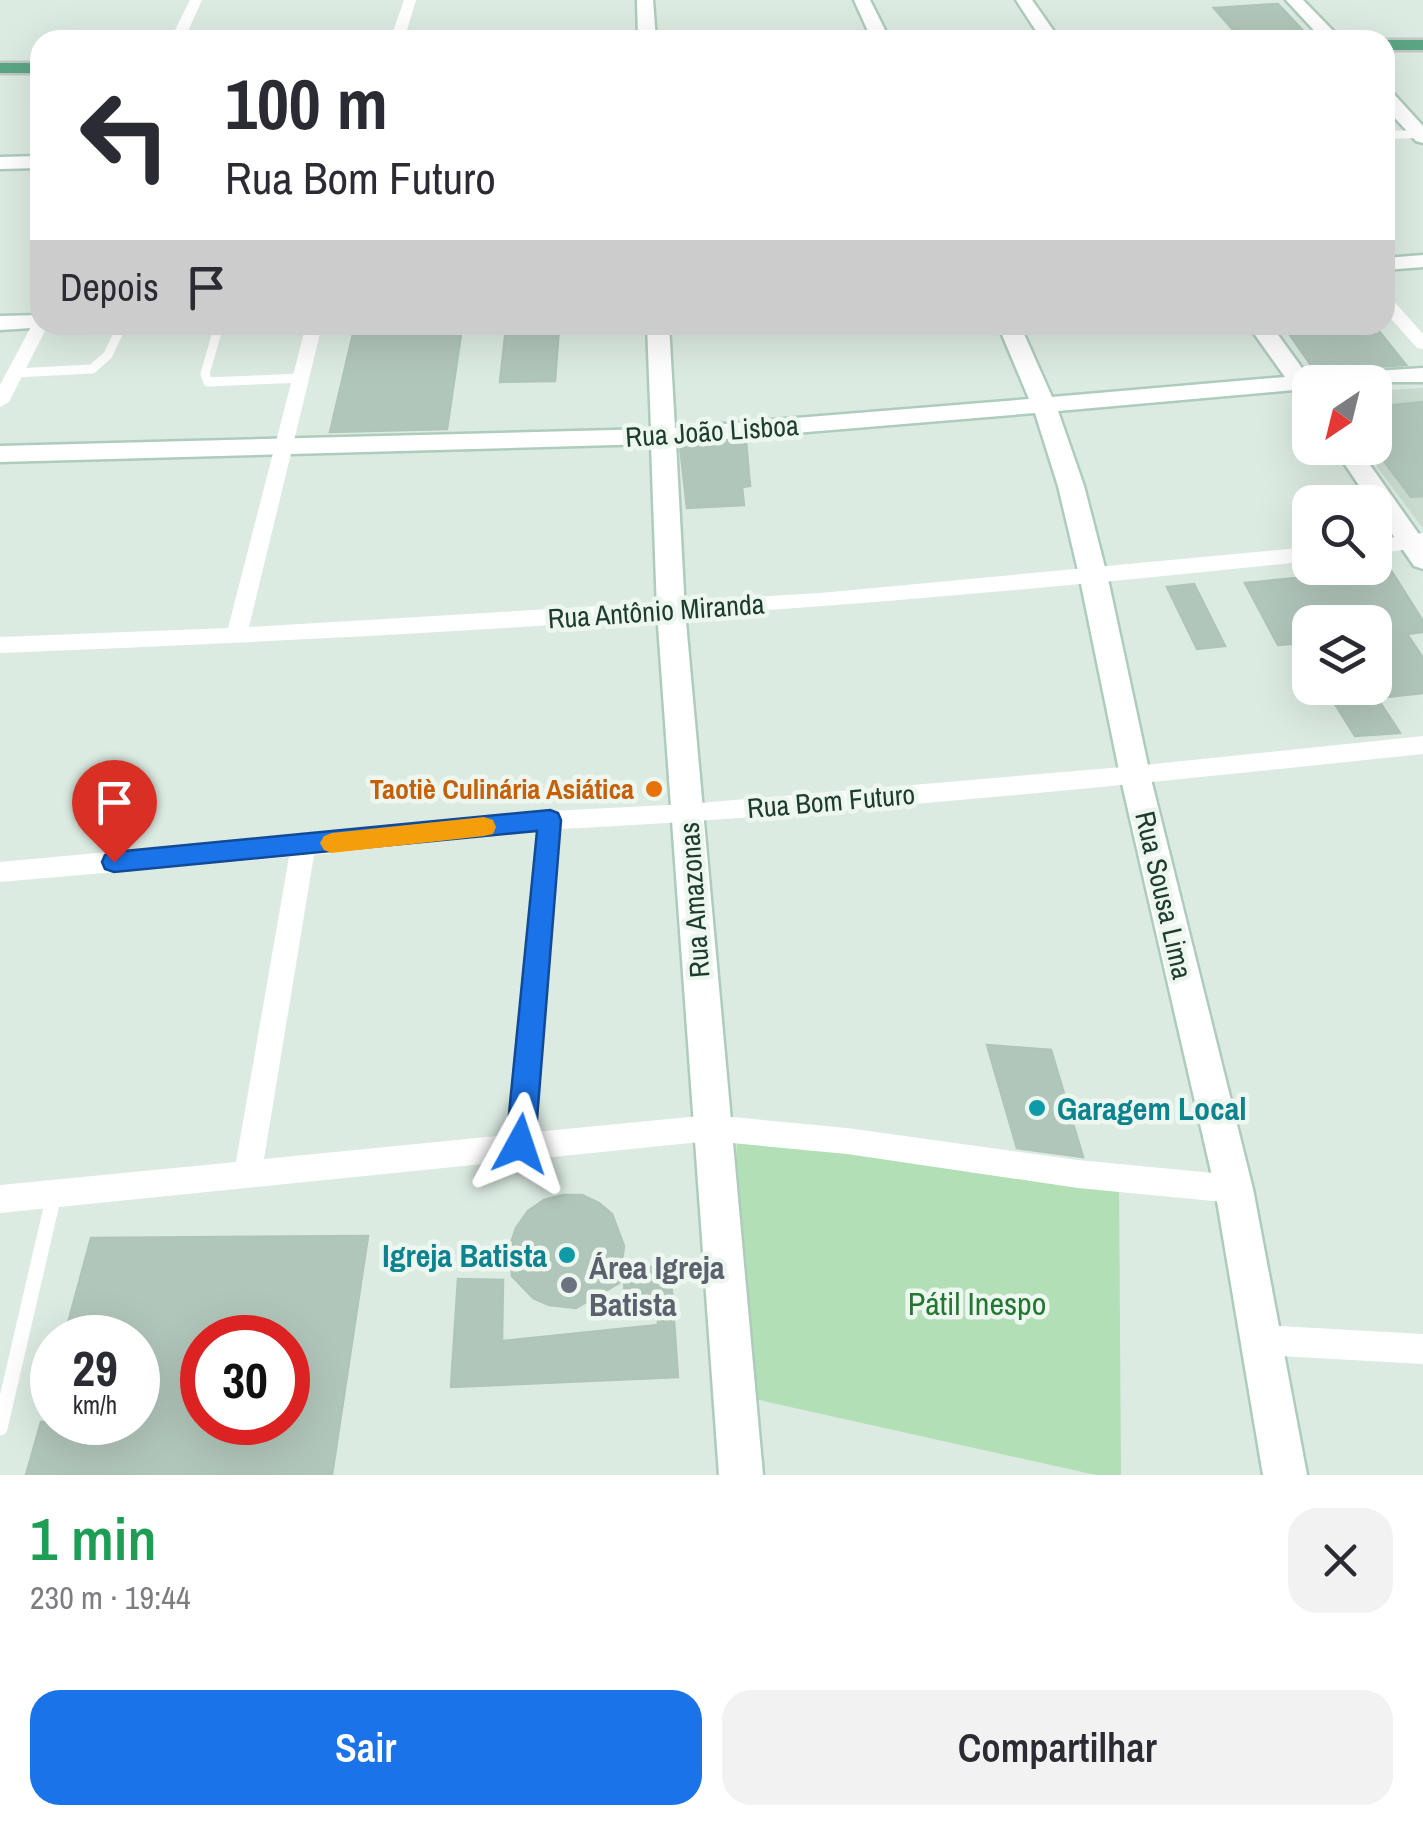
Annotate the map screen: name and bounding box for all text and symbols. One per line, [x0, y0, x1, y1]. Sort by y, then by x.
text: 100 m [225, 57, 388, 151]
icon: left [60, 70, 190, 200]
text: Rua Bom Futuro [225, 147, 496, 208]
icon: arrive [179, 260, 234, 315]
text: Depois [60, 262, 159, 313]
north arrow [1292, 365, 1392, 465]
map controls [1292, 365, 1392, 705]
street label: Rua João Lisboa [624, 406, 800, 456]
button: search [1292, 485, 1392, 585]
street label: Rua Antônio Miranda [546, 584, 766, 638]
button: layers [1292, 605, 1392, 705]
pin [72, 760, 157, 863]
place label: Taotiè Culinária Asiática [370, 770, 634, 808]
icon: arrive [87, 775, 142, 830]
street label: Rua Bom Futuro [745, 775, 917, 827]
marker: Taotiè Culinária Asiática [643, 778, 665, 800]
street label: Rua Sousa Lima [1126, 807, 1202, 983]
street label: Rua Amazonas [670, 821, 718, 979]
place label: Garagem Local [1057, 1087, 1247, 1130]
position arrow [468, 1092, 572, 1196]
marker: Garagem Local [1026, 1097, 1048, 1119]
place label: Igreja Batista [382, 1234, 547, 1277]
marker: Igreja Batista [556, 1244, 578, 1266]
place label: Área Igreja Batista [589, 1246, 725, 1326]
marker: Área Igreja Batista [558, 1274, 580, 1296]
park label: Pátil Inespo [908, 1282, 1046, 1325]
speed limit sign: 30 [180, 1315, 310, 1445]
text: 29 [72, 1334, 118, 1402]
text: km/h [73, 1388, 117, 1422]
text: 1 min [30, 1498, 157, 1579]
button: close [1288, 1508, 1393, 1613]
text: 230 m · 19:44 [30, 1576, 190, 1619]
button: Sair [30, 1690, 702, 1805]
button: Compartilhar [722, 1690, 1393, 1805]

